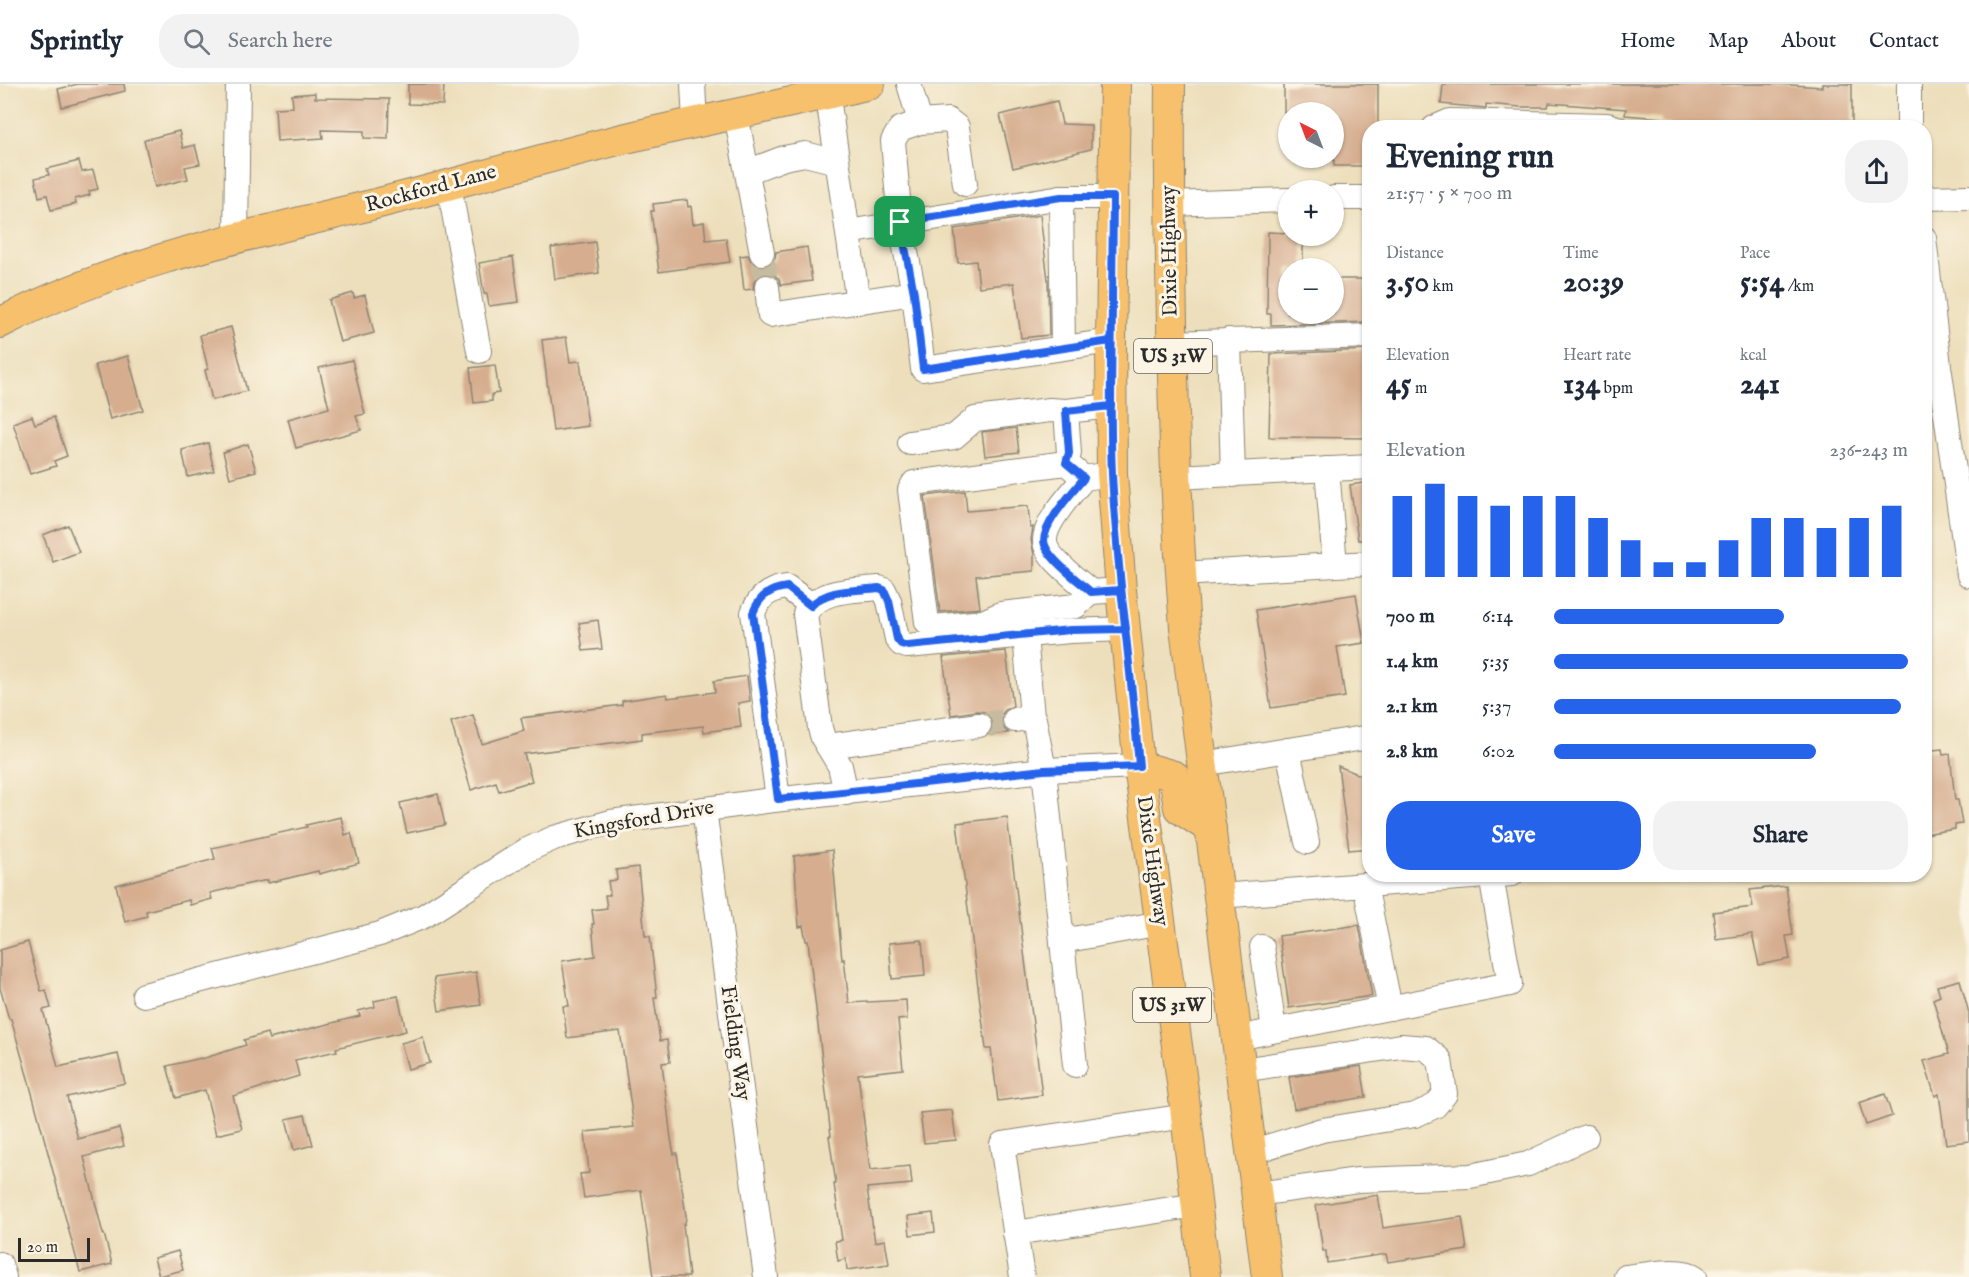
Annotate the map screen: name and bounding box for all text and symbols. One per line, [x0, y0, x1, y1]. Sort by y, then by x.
search box [159, 14, 579, 68]
text: Sprintly [30, 24, 123, 59]
icon: search [180, 25, 213, 58]
text: Search here [228, 27, 333, 55]
text: Home [1620, 28, 1675, 55]
text: Map [1708, 28, 1748, 55]
text: About [1781, 28, 1836, 55]
text: Contact [1869, 28, 1939, 55]
north arrow [1278, 102, 1344, 168]
map controls [1278, 102, 1344, 324]
text: Evening run [1386, 137, 1554, 179]
button: share [1845, 140, 1908, 203]
street label: Rockford Lane [363, 158, 500, 219]
button: + [1278, 180, 1344, 246]
text: 21:57 · 5 × 700 m [1386, 181, 1512, 206]
street label: Dixie Highway [1155, 184, 1185, 317]
pin [874, 196, 925, 247]
icon: arrive [883, 205, 916, 238]
text: Distance [1386, 244, 1444, 264]
text: Time [1563, 244, 1599, 264]
text: Pace [1740, 244, 1770, 264]
button: − [1278, 258, 1344, 324]
text: 3.50 [1386, 264, 1429, 302]
text: 20:39 [1563, 264, 1624, 302]
text: 5:54 [1740, 264, 1784, 302]
text: km [1429, 277, 1454, 297]
text: /km [1784, 277, 1814, 297]
road number: US 31W [1134, 339, 1212, 373]
text: Elevation [1386, 346, 1449, 366]
text: Heart rate [1563, 346, 1631, 366]
text: kcal [1740, 346, 1767, 366]
text: 45 [1386, 366, 1411, 404]
text: 134 [1563, 366, 1600, 404]
text: 241 [1740, 366, 1780, 404]
text: m [1411, 379, 1427, 399]
text: bpm [1600, 379, 1633, 399]
text: Elevation [1386, 438, 1465, 463]
text: 236–243 m [1830, 438, 1908, 463]
text: 700 m [1386, 604, 1435, 629]
text: 6:14 [1482, 604, 1513, 629]
text: 1.4 km [1386, 649, 1438, 674]
text: 5:35 [1482, 649, 1509, 674]
text: 2.1 km [1386, 694, 1438, 719]
text: 5:37 [1482, 694, 1511, 719]
text: 2.8 km [1386, 739, 1438, 764]
text: 6:02 [1482, 739, 1515, 764]
street label: Kingsford Drive [572, 794, 717, 846]
street label: Dixie Highway [1129, 794, 1175, 929]
button: Save [1386, 801, 1641, 870]
button: Share [1653, 801, 1908, 870]
street label: Fielding Way [714, 984, 757, 1103]
road number: US 31W [1133, 988, 1211, 1022]
scale bar [18, 1235, 90, 1262]
text: 20 m [27, 1238, 58, 1258]

